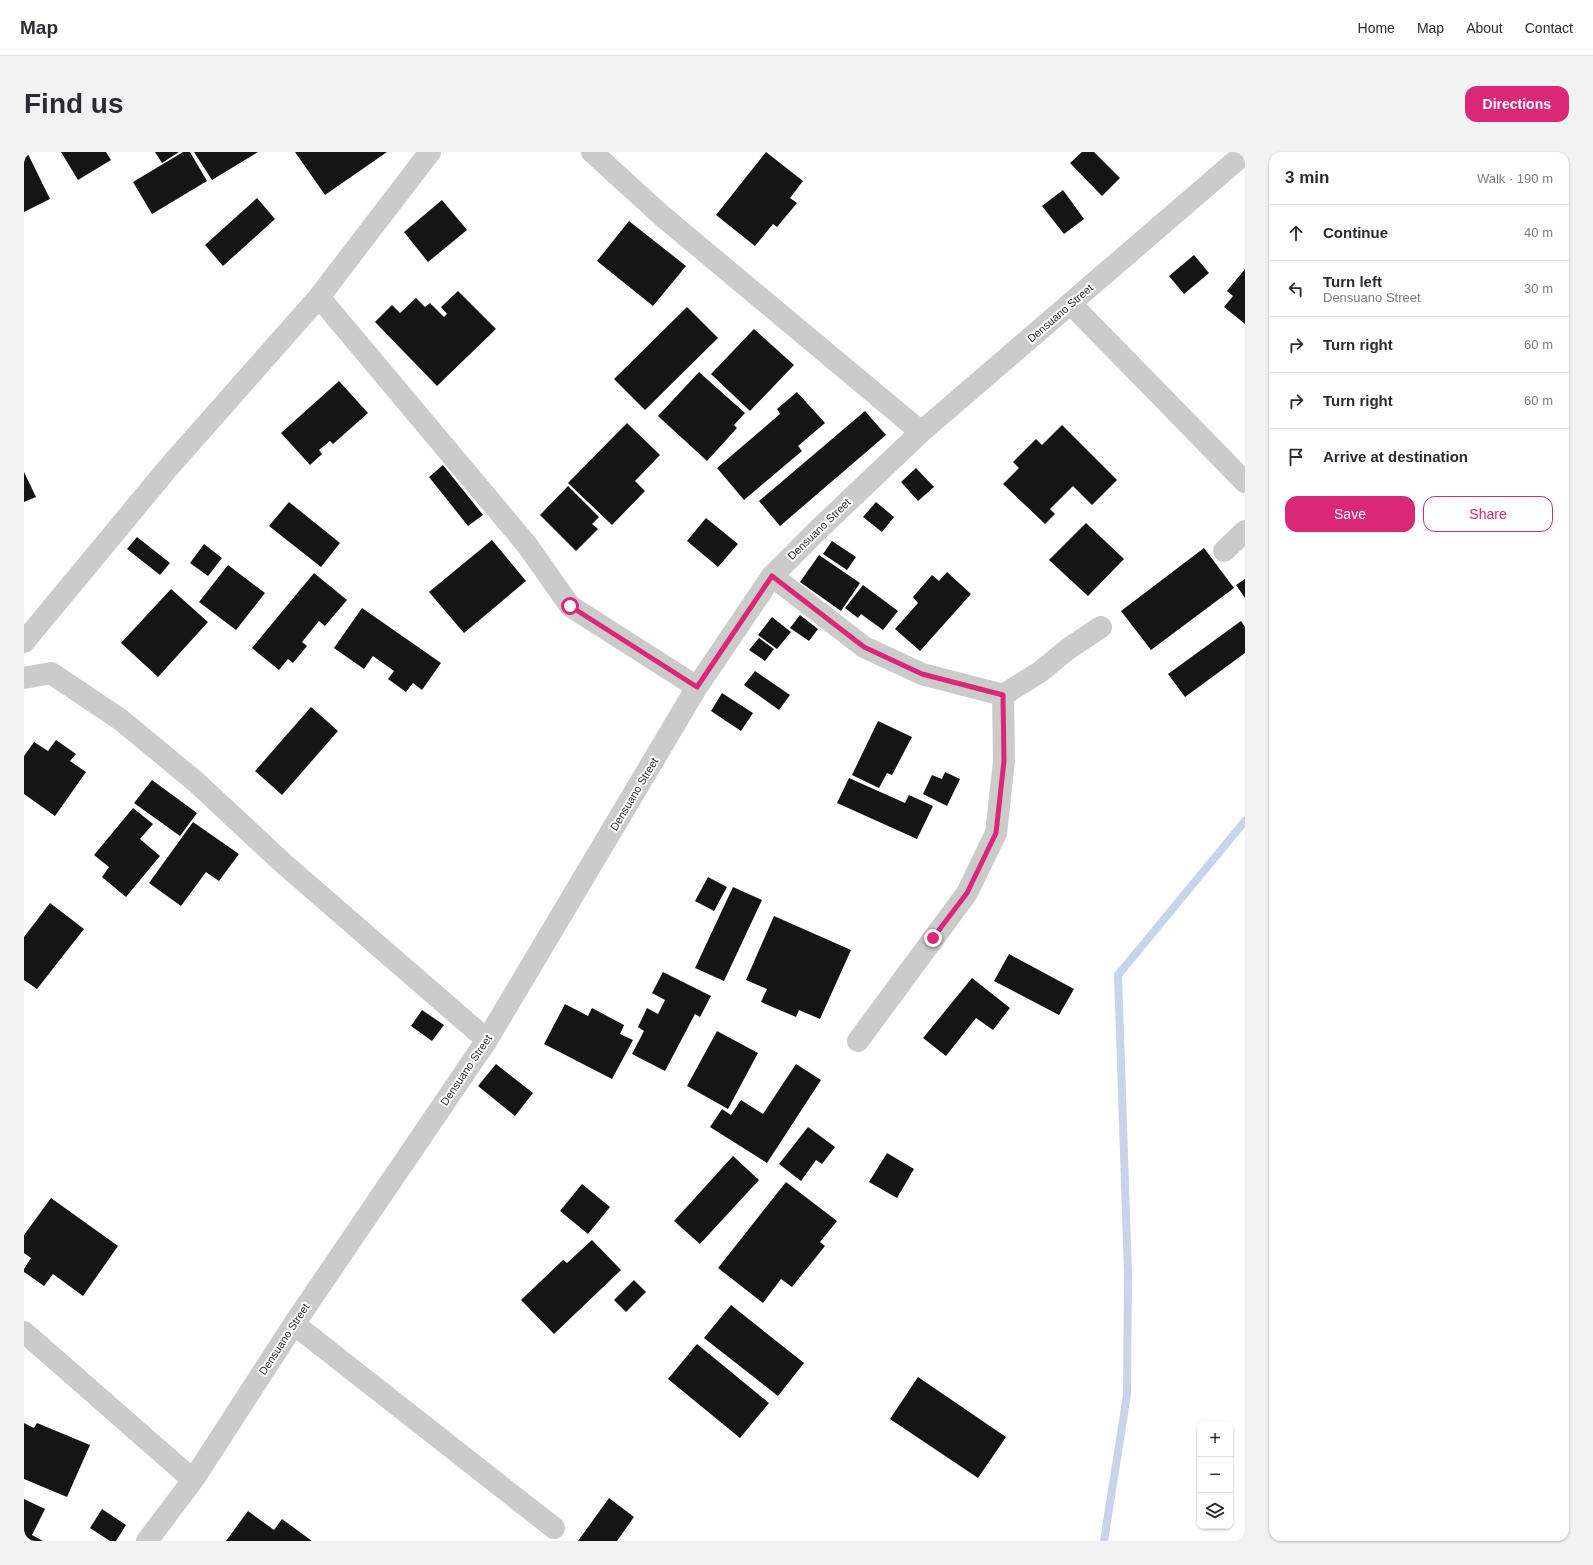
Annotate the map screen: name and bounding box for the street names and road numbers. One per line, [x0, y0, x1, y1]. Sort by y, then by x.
street label: Densuano Street [1025, 281, 1095, 345]
street label: Densuano Street [785, 496, 853, 562]
street label: Densuano Street [608, 756, 660, 832]
street label: Densuano Street [438, 1032, 494, 1108]
street label: Densuano Street [256, 1301, 312, 1377]

